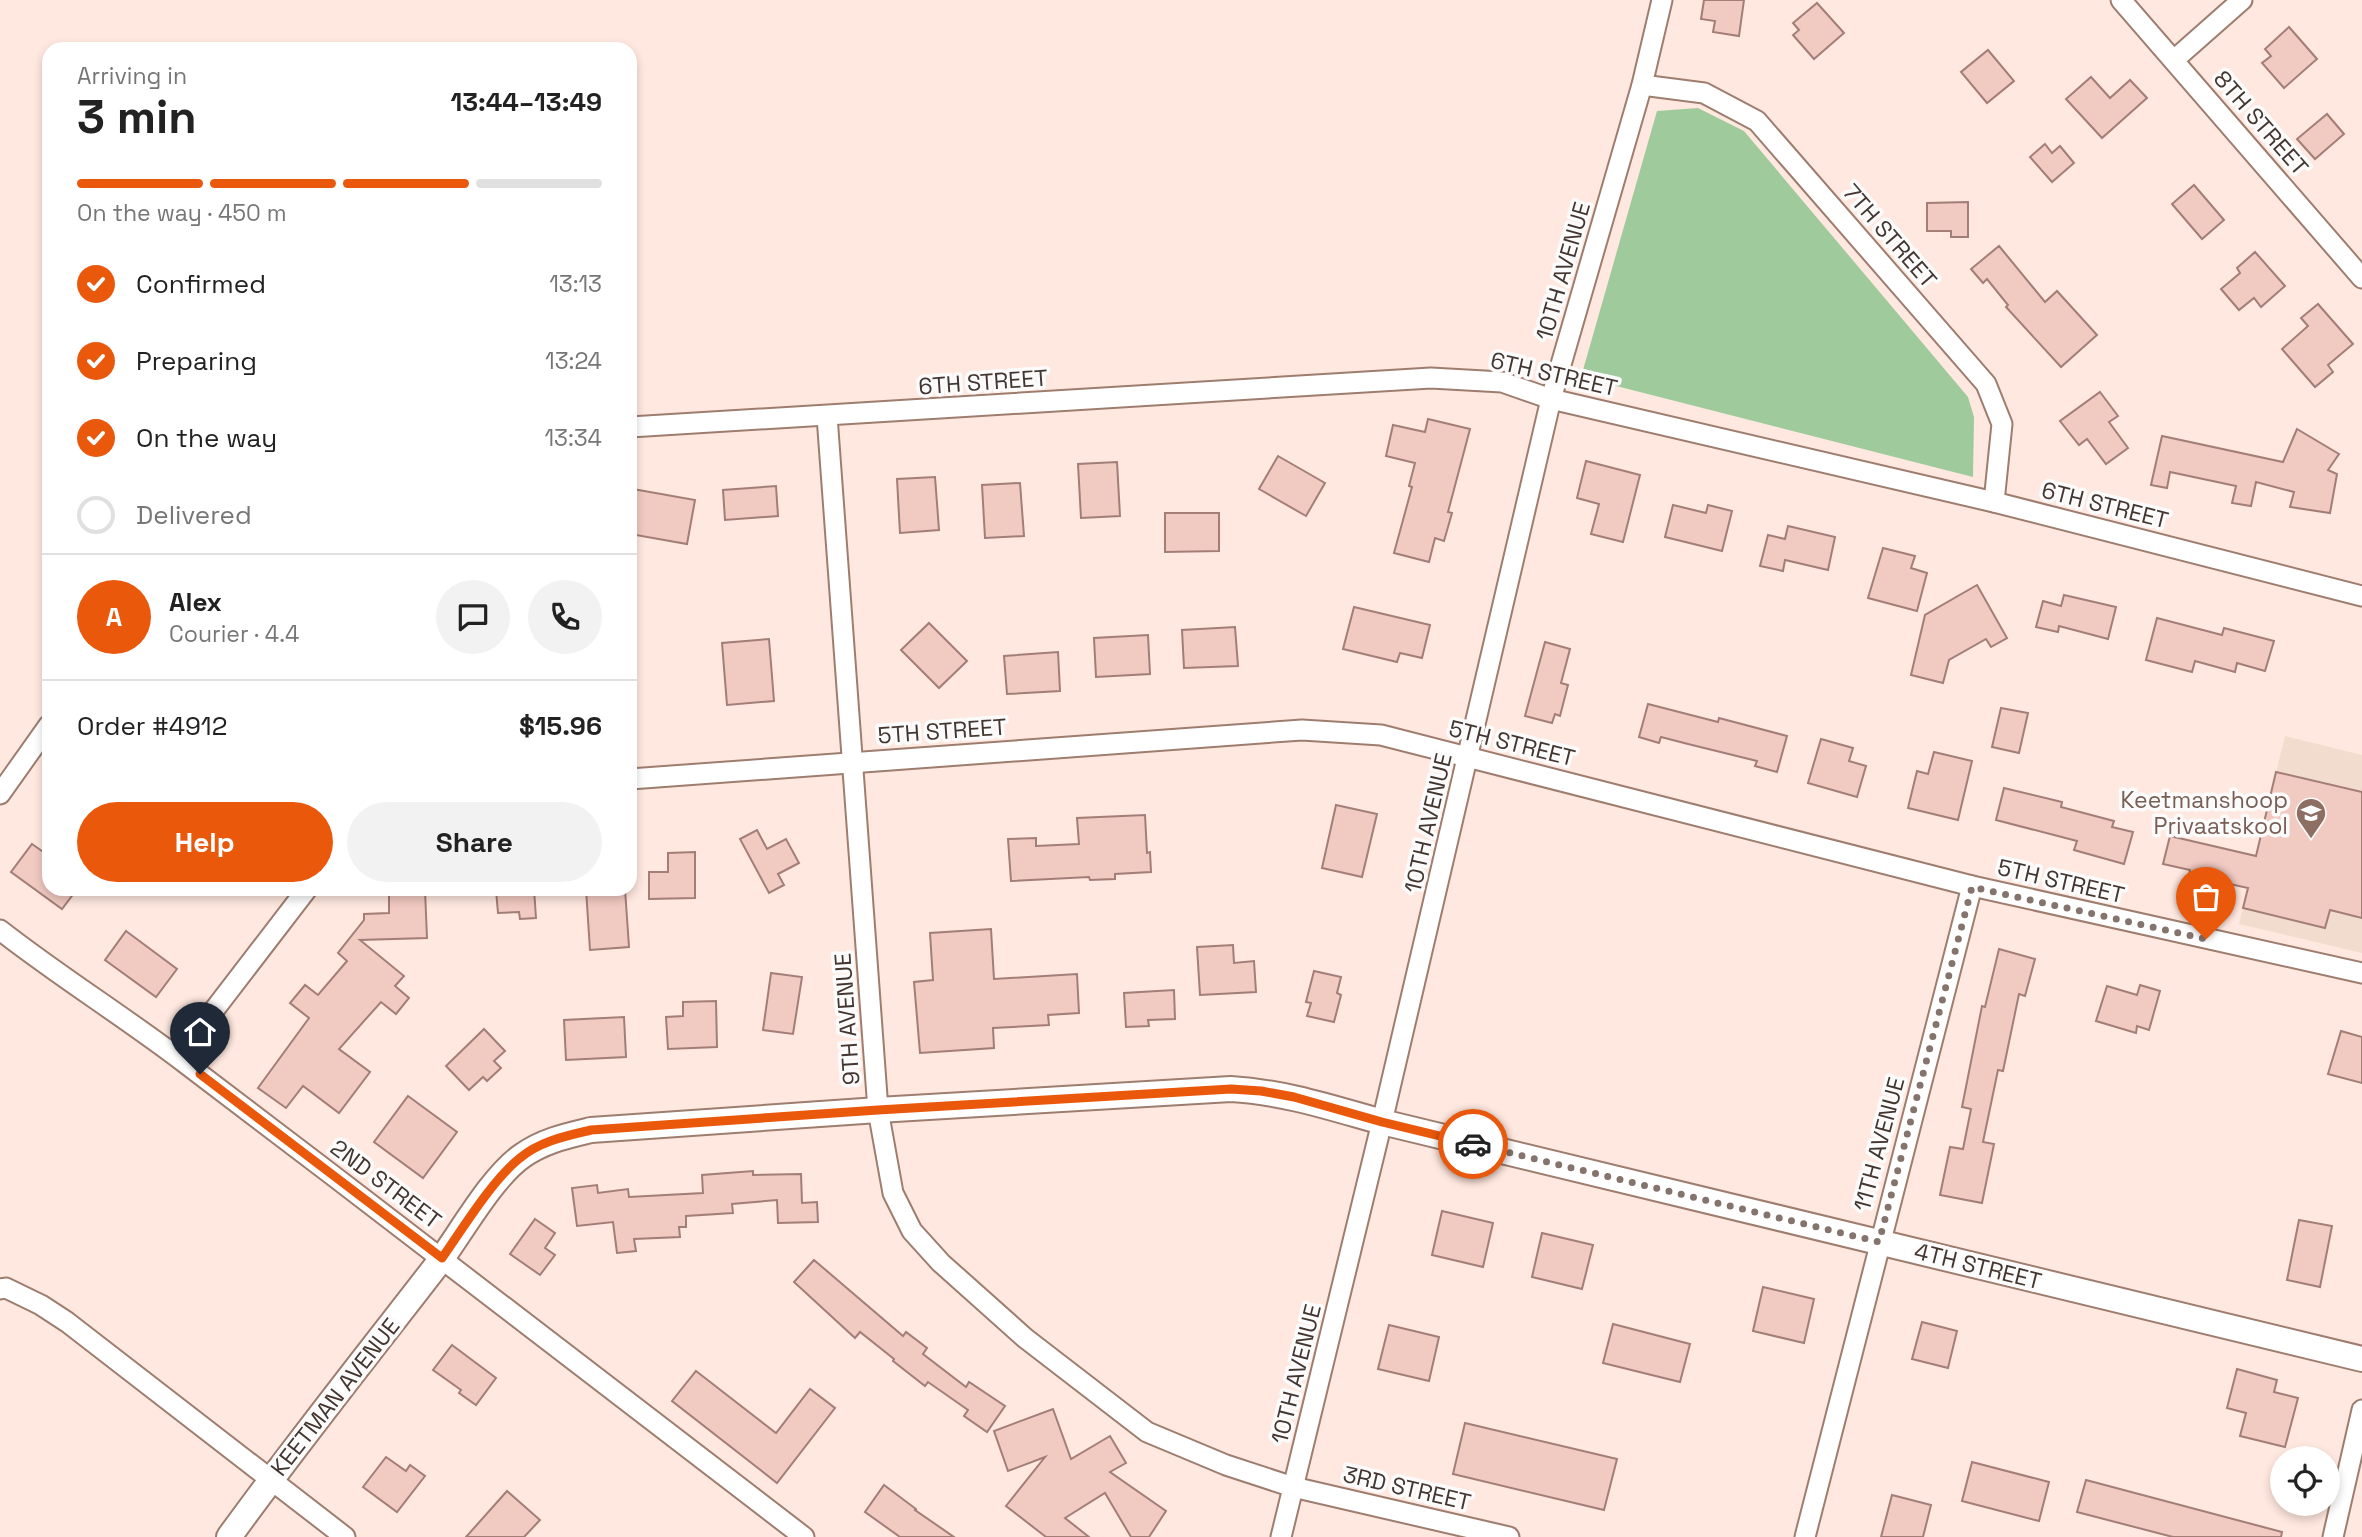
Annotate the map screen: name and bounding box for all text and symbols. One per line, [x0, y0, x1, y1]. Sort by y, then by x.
text: Arriving in [77, 61, 187, 91]
street label: 8TH STREET [2207, 64, 2315, 182]
text: 13:44–13:49 [451, 85, 602, 119]
text: 3 min [77, 88, 197, 146]
street label: 7TH STREET [1837, 178, 1943, 294]
text: On the way · 450 m [77, 198, 287, 228]
street label: 10TH AVENUE [1529, 198, 1597, 344]
icon: check [77, 265, 115, 303]
text: Confirmed [136, 267, 266, 301]
text: 13:13 [549, 269, 602, 299]
icon: check [77, 342, 115, 380]
text: Preparing [136, 344, 257, 378]
street label: 6TH STREET [1488, 345, 1620, 403]
text: 13:24 [545, 346, 602, 376]
street label: 6TH STREET [917, 363, 1049, 401]
icon: check [77, 419, 115, 457]
text: On the way [136, 421, 277, 455]
text: 13:34 [544, 423, 602, 453]
street label: 6TH STREET [2039, 475, 2171, 535]
text: Delivered [136, 498, 252, 532]
button: chat [436, 580, 510, 654]
button: phone [528, 580, 602, 654]
text: Alex [169, 585, 222, 619]
text: A [106, 600, 122, 634]
text: Courier · 4.4 [169, 619, 299, 649]
text: Order #4912 [77, 709, 227, 743]
text: $15.96 [519, 709, 602, 743]
street label: 5TH STREET [877, 712, 1007, 750]
street label: 5TH STREET [1446, 713, 1578, 773]
street label: 10TH AVENUE [1397, 750, 1459, 896]
place label: Keetmanshoop Privaatskool [2121, 785, 2288, 841]
school or university icon: Keetmanshoop Privaatskool [2294, 796, 2328, 840]
button: Help [77, 802, 333, 882]
button: Share [347, 802, 602, 882]
street label: 5TH STREET [1995, 852, 2127, 910]
pin [2176, 867, 2236, 939]
icon: bag [2187, 878, 2225, 916]
street label: 9TH AVENUE [827, 952, 867, 1086]
pin [170, 1002, 230, 1074]
icon: home [181, 1013, 219, 1051]
street label: 11TH AVENUE [1847, 1074, 1911, 1214]
courier [1438, 1109, 1508, 1179]
icon: car [1454, 1125, 1492, 1163]
street label: 2ND STREET [325, 1133, 447, 1235]
street label: 4TH STREET [1911, 1236, 2045, 1296]
street label: 10TH AVENUE [1264, 1301, 1328, 1447]
street label: KEETMAN AVENUE [264, 1312, 406, 1482]
map controls [2270, 1446, 2340, 1516]
button: locate [2270, 1446, 2340, 1516]
street label: 3RD STREET [1340, 1459, 1474, 1517]

